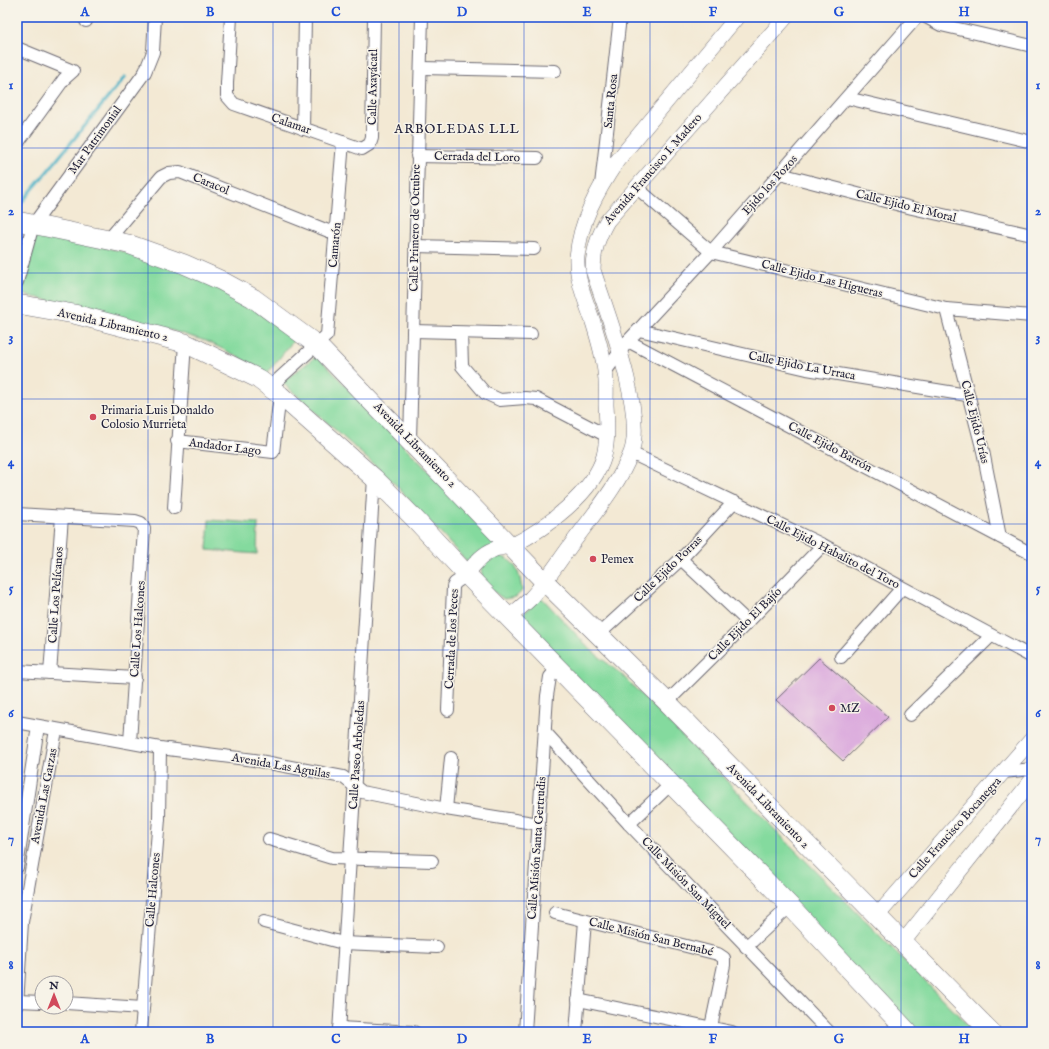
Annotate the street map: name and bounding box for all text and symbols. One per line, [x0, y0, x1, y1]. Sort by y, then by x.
text: A [80, 4, 91, 21]
text: B [206, 4, 215, 21]
text: C [331, 4, 341, 21]
text: D [457, 4, 468, 21]
text: E [582, 4, 592, 21]
text: F [709, 4, 718, 21]
text: G [834, 4, 845, 21]
text: H [958, 4, 970, 21]
street label: Calle Axayácatl [365, 48, 381, 125]
street label: Santa Rosa [601, 72, 621, 129]
text: 1 [9, 77, 14, 94]
text: 1 [1036, 77, 1041, 94]
street label: Mar Patrimonial [65, 102, 125, 177]
street label: Calamar [269, 110, 313, 138]
street label: Avenida Francisco I. Madero [600, 110, 706, 228]
district label: ARBOLEDAS LLL [393, 121, 520, 138]
street label: Cerrada del Loro [434, 149, 521, 165]
street label: Ejido los Pozos [739, 152, 801, 218]
street label: Calle Primero de Octubre [406, 164, 424, 292]
street label: Caracol [190, 170, 232, 198]
street label: Calle Ejido El Moral [854, 186, 958, 226]
text: 2 [8, 203, 14, 220]
text: 2 [1035, 203, 1041, 220]
street label: Camarón [326, 221, 345, 268]
street label: Calle Ejido Las Higueras [760, 257, 884, 301]
street label: Avenida Libramiento 2 [55, 305, 170, 345]
text: 3 [9, 329, 14, 346]
text: 3 [1036, 329, 1041, 346]
street label: Calle Ejido La Urraca [747, 348, 858, 384]
street label: Calle Ejido Urías [957, 379, 993, 465]
street label: Avenida Libramiento 2 [370, 398, 460, 491]
place label: Primaria Luis Donaldo Colosio Murrieta [101, 403, 215, 432]
marker: Primaria Luis Donaldo Colosio Murrieta [88, 412, 98, 422]
street label: Calle Ejido Barrón [785, 419, 875, 476]
street label: Andador Lago [187, 435, 262, 459]
text: 4 [8, 454, 15, 471]
text: 4 [1035, 454, 1042, 471]
street label: Calle Ejido Habalito del Toro [764, 512, 903, 592]
street label: Calle Ejido Porras [631, 532, 705, 606]
street label: Calle Los Pelícanos [45, 546, 67, 644]
place label: Pemex [601, 552, 634, 567]
marker: Pemex [588, 554, 598, 564]
text: 5 [9, 580, 14, 597]
street label: Calle Los Halcones [127, 580, 149, 678]
text: 5 [1036, 580, 1041, 597]
street label: Calle Ejido El Bajío [705, 584, 785, 664]
street label: Cerrada de los Peces [442, 588, 462, 690]
street label: Calle Paseo Arboledas [346, 700, 368, 810]
place label: MZ [840, 701, 860, 716]
marker: MZ [827, 703, 837, 713]
text: 6 [8, 705, 14, 722]
text: 6 [1035, 705, 1041, 722]
street label: Avenida Las Garzas [27, 747, 61, 846]
street label: Avenida Las Aguilas [230, 750, 331, 782]
street label: Avenida Libramiento 2 [723, 759, 813, 852]
street label: Calle Francisco Bocanegra [905, 774, 1005, 882]
street label: Calle Misión Santa Gertrudis [525, 776, 549, 920]
text: 7 [8, 831, 14, 848]
text: 7 [1035, 831, 1041, 848]
street label: Calle Misión San Miguel [638, 834, 734, 933]
street label: Calle Halcones [142, 852, 164, 928]
street label: Calle Misión San Bernabé [587, 914, 715, 960]
text: 8 [8, 957, 14, 974]
text: 8 [1035, 957, 1041, 974]
north arrow [34, 975, 74, 1015]
text: N [48, 979, 59, 993]
text: A [80, 1031, 91, 1048]
text: B [206, 1031, 215, 1048]
text: C [331, 1031, 341, 1048]
text: D [457, 1031, 468, 1048]
text: E [582, 1031, 592, 1048]
text: F [709, 1031, 718, 1048]
text: G [834, 1031, 845, 1048]
text: H [958, 1031, 970, 1048]

